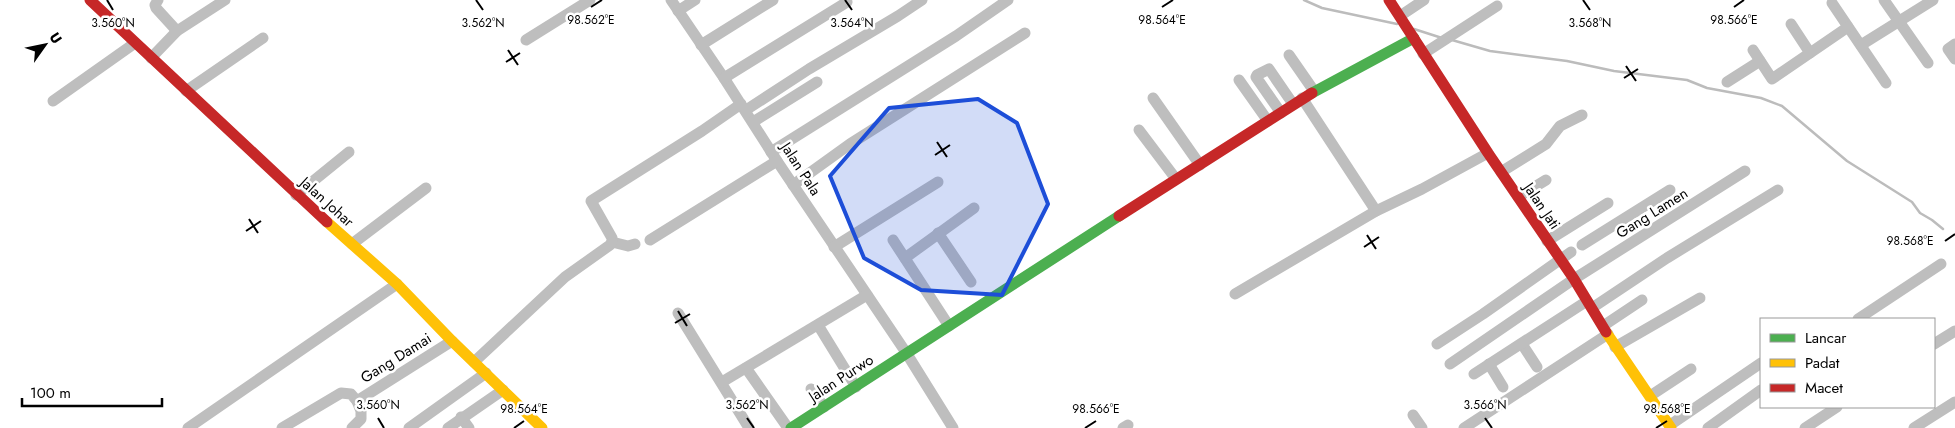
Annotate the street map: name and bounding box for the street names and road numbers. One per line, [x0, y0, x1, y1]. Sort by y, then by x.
street label: Jalan Pala [774, 136, 826, 200]
street label: Jalan Johar [294, 170, 359, 233]
street label: Jalan Jati [1517, 177, 1566, 234]
street label: Gang Lamen [1612, 182, 1692, 244]
street label: Gang Damai [356, 327, 436, 389]
street label: Jalan Purwo [803, 349, 878, 408]

